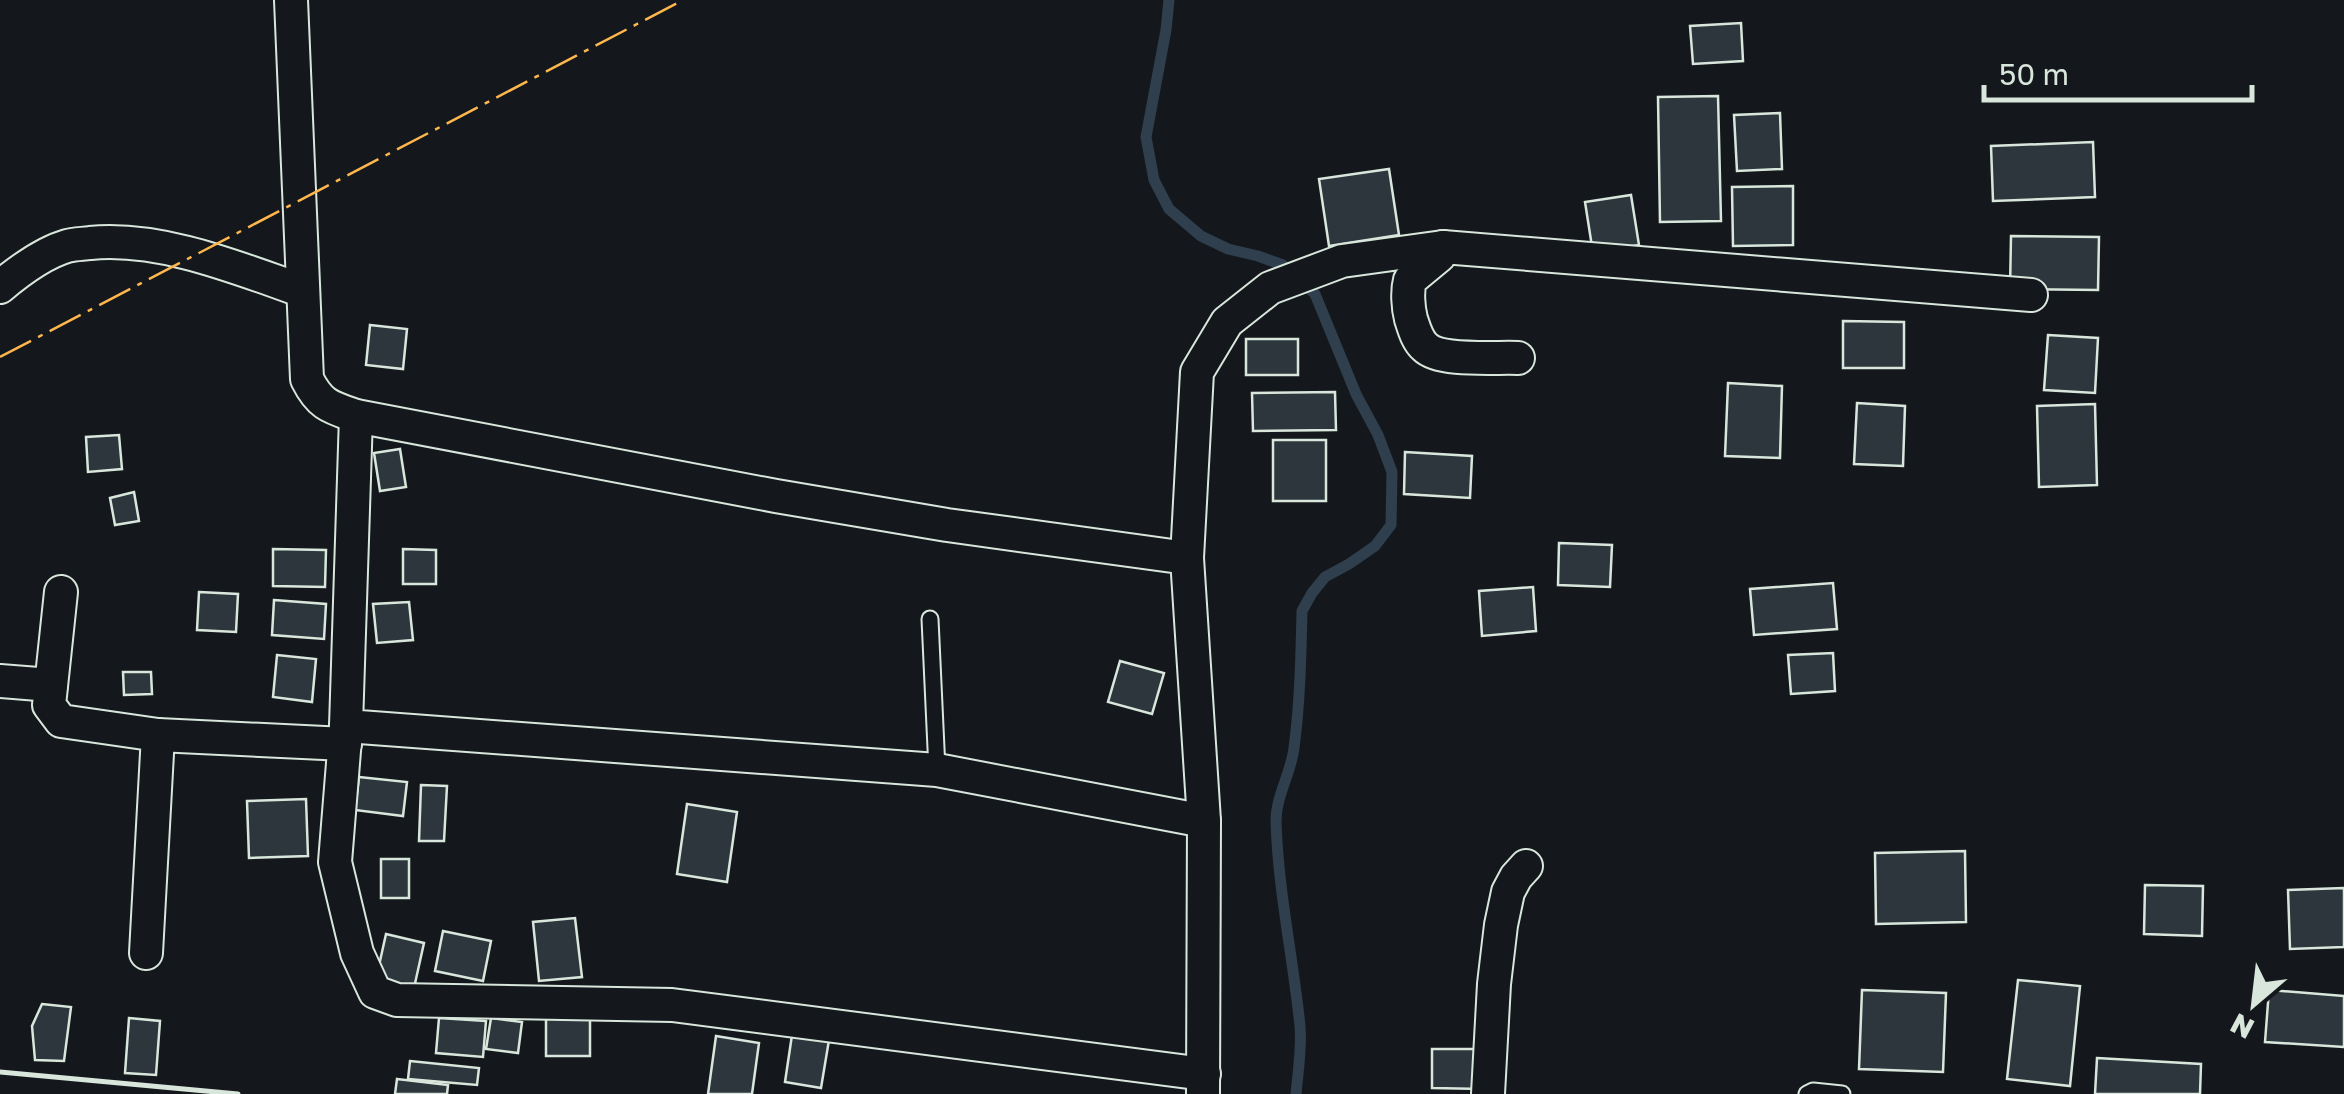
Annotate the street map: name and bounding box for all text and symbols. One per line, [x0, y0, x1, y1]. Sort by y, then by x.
scale bar [1984, 40, 2252, 102]
text: 50 m [1999, 56, 2069, 92]
north arrow [2204, 954, 2304, 1054]
text: N [2225, 1007, 2259, 1046]

